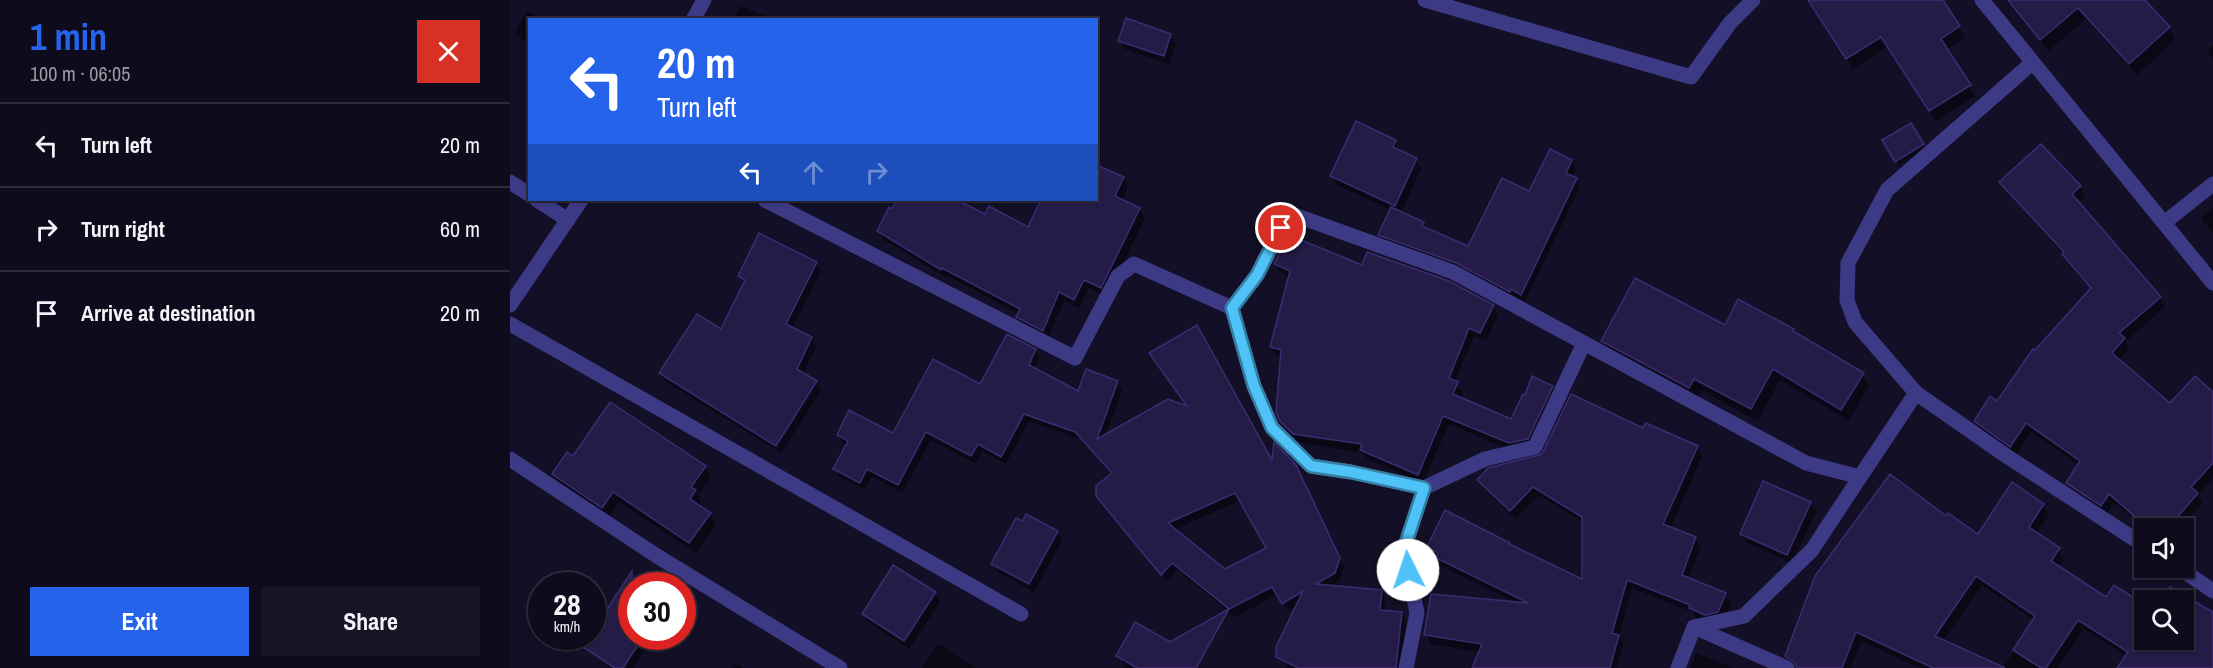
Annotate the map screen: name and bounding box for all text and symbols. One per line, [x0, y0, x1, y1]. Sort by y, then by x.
text: 1 min [30, 13, 107, 61]
button: close [417, 20, 480, 83]
text: 20 m [657, 35, 736, 91]
icon: left [558, 42, 636, 120]
text: 100 m · 06:05 [30, 60, 130, 87]
text: Turn left [657, 89, 736, 125]
icon: left [30, 129, 63, 162]
text: Turn left [81, 130, 152, 160]
text: 20 m [440, 130, 480, 160]
icon: left [734, 156, 767, 189]
icon: ahead [797, 156, 830, 189]
icon: right [860, 156, 893, 189]
pin [1255, 202, 1306, 253]
icon: arrive [1264, 211, 1297, 244]
icon: right [30, 213, 63, 246]
text: Turn right [81, 214, 165, 244]
text: 60 m [440, 214, 480, 244]
icon: arrive [30, 297, 63, 330]
text: Arrive at destination [81, 298, 255, 328]
text: 20 m [440, 298, 480, 328]
map controls [2134, 518, 2194, 650]
button: sound [2134, 518, 2194, 578]
position arrow [1376, 538, 1440, 602]
speed limit sign: 30 [618, 572, 696, 650]
text: 28 [553, 584, 581, 624]
button: Exit [30, 587, 249, 656]
button: Share [261, 587, 480, 656]
button: search [2134, 590, 2194, 650]
text: km/h [554, 616, 580, 637]

